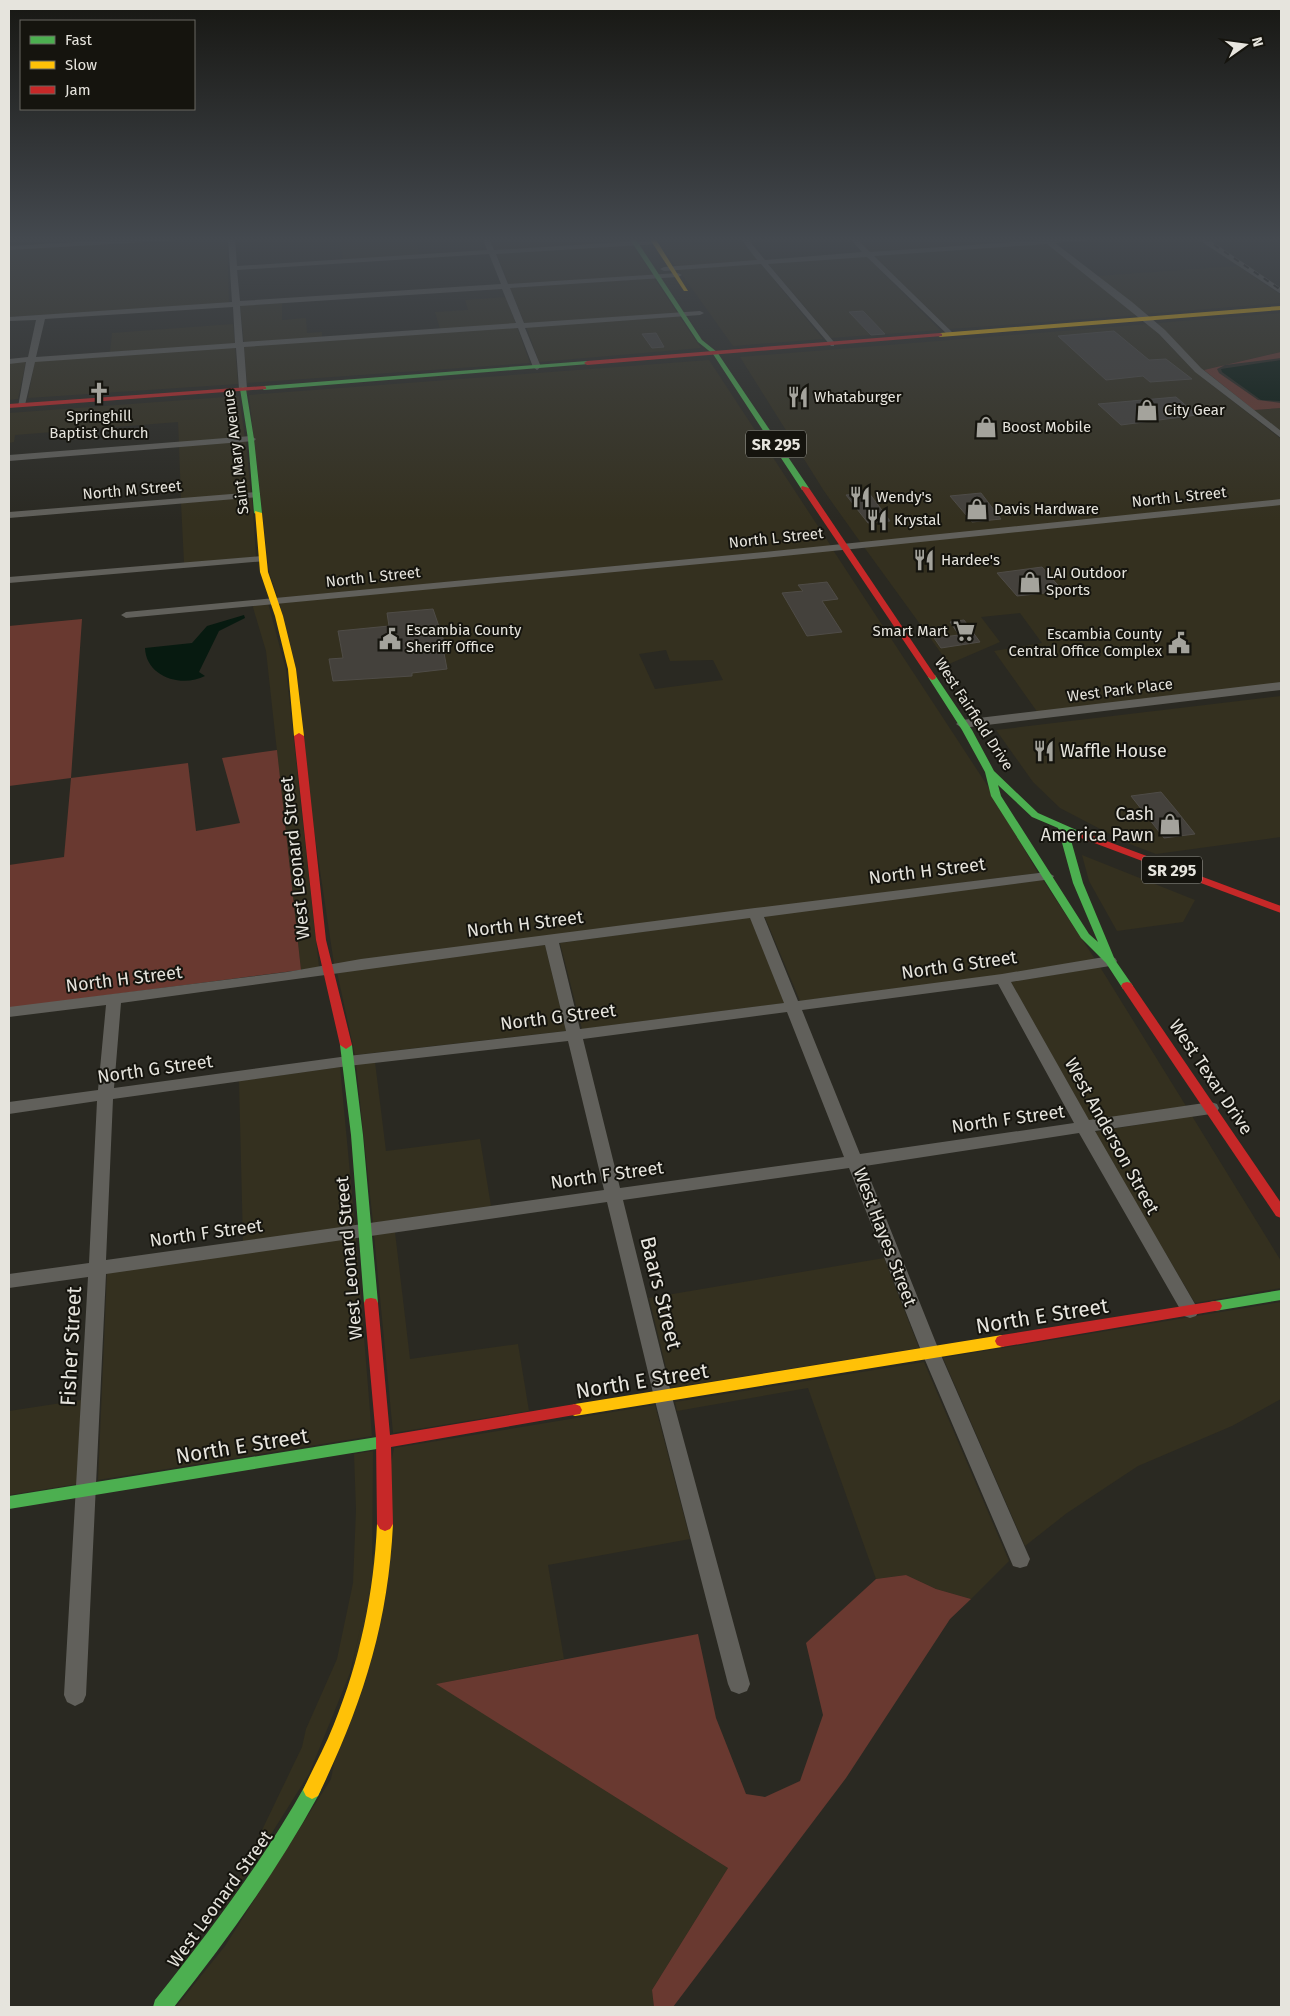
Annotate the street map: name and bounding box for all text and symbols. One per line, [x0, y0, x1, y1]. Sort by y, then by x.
legend [20, 20, 195, 110]
north arrow [1220, 20, 1270, 70]
text: Fast [65, 31, 92, 49]
text: N [1248, 35, 1267, 49]
text: Slow [65, 56, 97, 74]
text: Jam [65, 81, 91, 99]
church icon: Springhill Baptist Church [86, 380, 112, 406]
restaurant icon: Whataburger [785, 384, 811, 410]
place label: Whataburger [814, 388, 902, 406]
street label: Saint Mary Avenue [219, 389, 253, 515]
shop icon: City Gear [1134, 397, 1160, 423]
place label: City Gear [1164, 401, 1225, 419]
place label: Springhill Baptist Church [49, 407, 149, 442]
shop icon: Boost Mobile [973, 414, 999, 440]
place label: Boost Mobile [1002, 418, 1091, 436]
road number: SR 295 [746, 430, 806, 458]
street label: North M Street [82, 477, 183, 503]
street label: North L Street [1131, 483, 1228, 511]
restaurant icon: Wendy's [847, 484, 873, 510]
place label: Wendy's [876, 488, 932, 506]
shop icon: Davis Hardware [964, 496, 990, 522]
place label: Davis Hardware [994, 500, 1099, 518]
restaurant icon: Krystal [864, 507, 890, 533]
place label: Krystal [894, 511, 941, 529]
street label: North L Street [728, 524, 825, 552]
restaurant icon: Hardee's [911, 547, 937, 573]
place label: Hardee's [941, 551, 1000, 569]
street label: North L Street [325, 563, 422, 591]
place label: LAI Outdoor Sports [1046, 564, 1127, 599]
shop icon: LAI Outdoor Sports [1017, 569, 1043, 595]
supermarket icon: Smart Mart [951, 618, 977, 644]
place label: Escambia County Sheriff Office [406, 621, 522, 656]
place label: Smart Mart [873, 622, 949, 640]
place label: Escambia County Central Office Complex [1009, 625, 1163, 660]
public building icon: Escambia County Sheriff Office [377, 626, 403, 652]
public building icon: Escambia County Central Office Complex [1166, 630, 1192, 656]
street label: West Fairfield Drive [931, 654, 1017, 774]
street label: West Park Place [1066, 675, 1174, 705]
restaurant icon: Waffle House [1031, 738, 1057, 764]
place label: Waffle House [1060, 740, 1167, 762]
street label: West Leonard Street [275, 775, 315, 941]
place label: Cash America Pawn [1041, 803, 1154, 846]
shop icon: Cash America Pawn [1157, 811, 1183, 837]
street label: North H Street [867, 853, 987, 889]
road number: SR 295 [1142, 856, 1202, 884]
street label: North H Street [465, 906, 585, 942]
street label: North G Street [900, 946, 1019, 984]
street label: North H Street [64, 961, 184, 997]
street label: North G Street [499, 999, 618, 1035]
street label: West Texar Drive [1164, 1015, 1258, 1139]
street label: North G Street [96, 1050, 215, 1088]
street label: West Anderson Street [1060, 1054, 1164, 1218]
street label: North F Street [950, 1100, 1066, 1138]
street label: North F Street [549, 1156, 665, 1194]
street label: West Hayes Street [848, 1165, 922, 1310]
street label: West Leonard Street [331, 1175, 367, 1341]
street label: North F Street [148, 1214, 264, 1252]
street label: Baars Street [634, 1234, 688, 1353]
street label: Fisher Street [55, 1285, 87, 1406]
street label: North E Street [974, 1293, 1111, 1339]
street label: North E Street [574, 1358, 711, 1404]
street label: North E Street [174, 1423, 311, 1469]
street label: West Leonard Street [163, 1826, 277, 1972]

